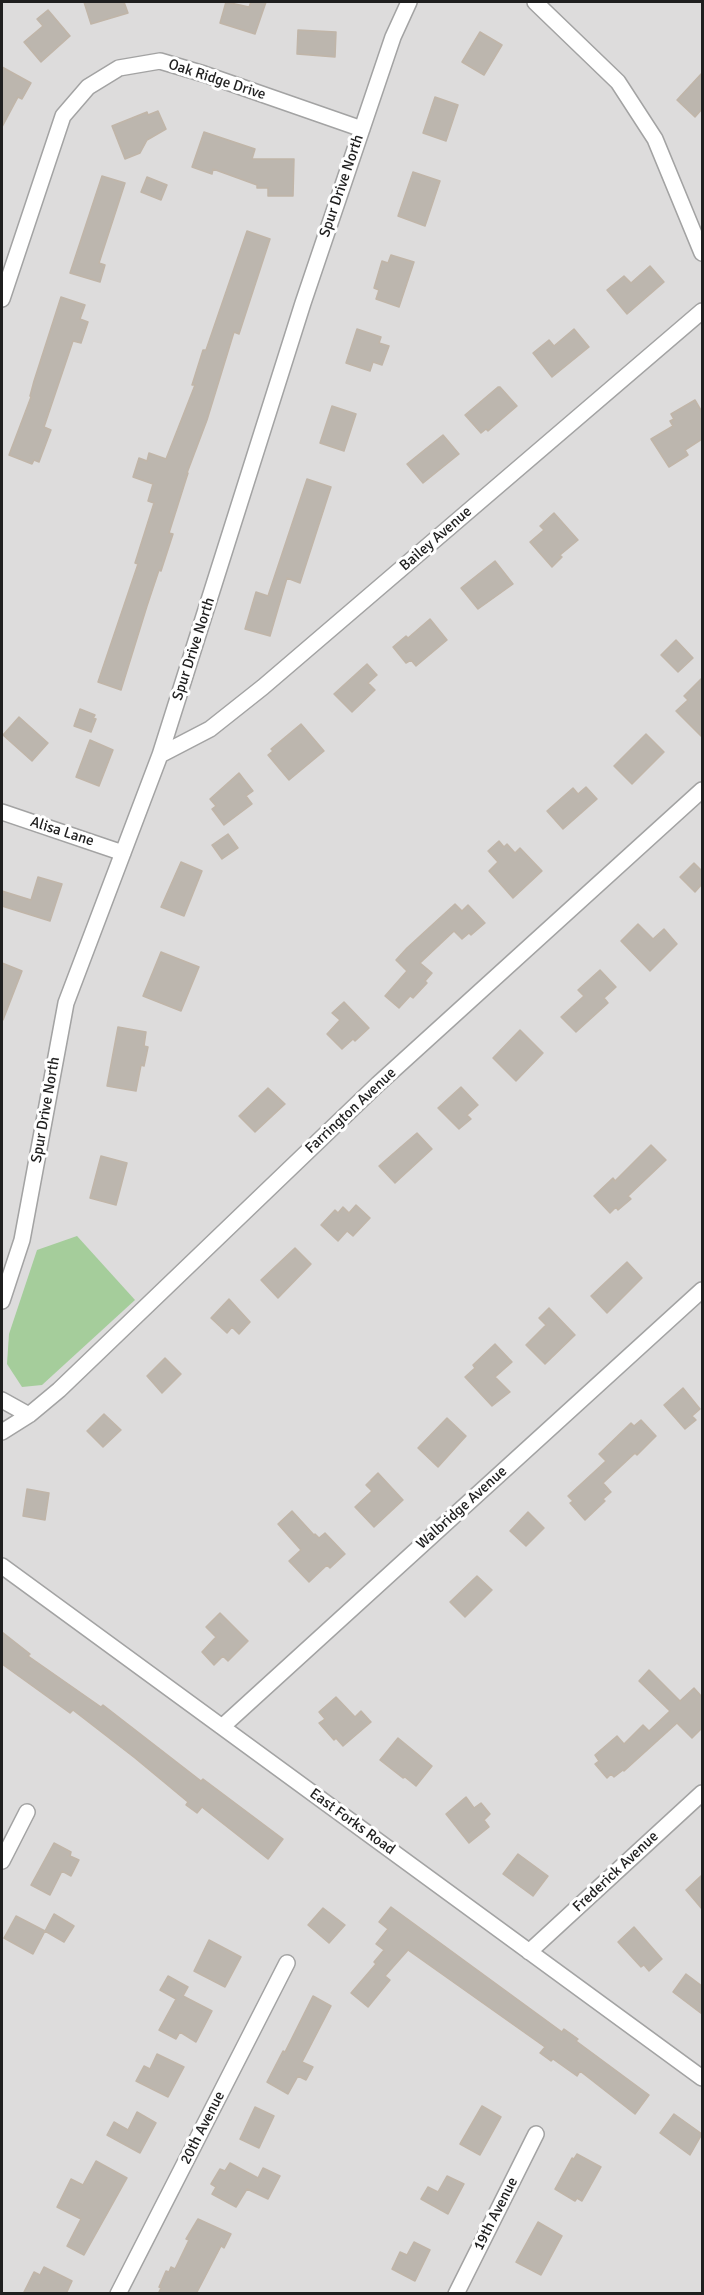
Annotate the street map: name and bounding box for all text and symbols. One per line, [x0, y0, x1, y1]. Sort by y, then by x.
street label: Oak Ridge Drive [166, 56, 268, 104]
street label: Spur Drive North [316, 132, 368, 240]
street label: Bailey Avenue [396, 503, 476, 575]
street label: Spur Drive North [169, 595, 219, 703]
street label: Alisa Lane [28, 813, 96, 851]
street label: Spur Drive North [28, 1056, 64, 1164]
street label: Farrington Avenue [302, 1064, 400, 1158]
street label: Walbridge Avenue [413, 1463, 511, 1553]
street label: East Forks Road [306, 1785, 398, 1859]
street label: Frederick Avenue [570, 1828, 662, 1916]
street label: 20th Avenue [177, 2088, 229, 2168]
street label: 19th Avenue [470, 2174, 522, 2254]

